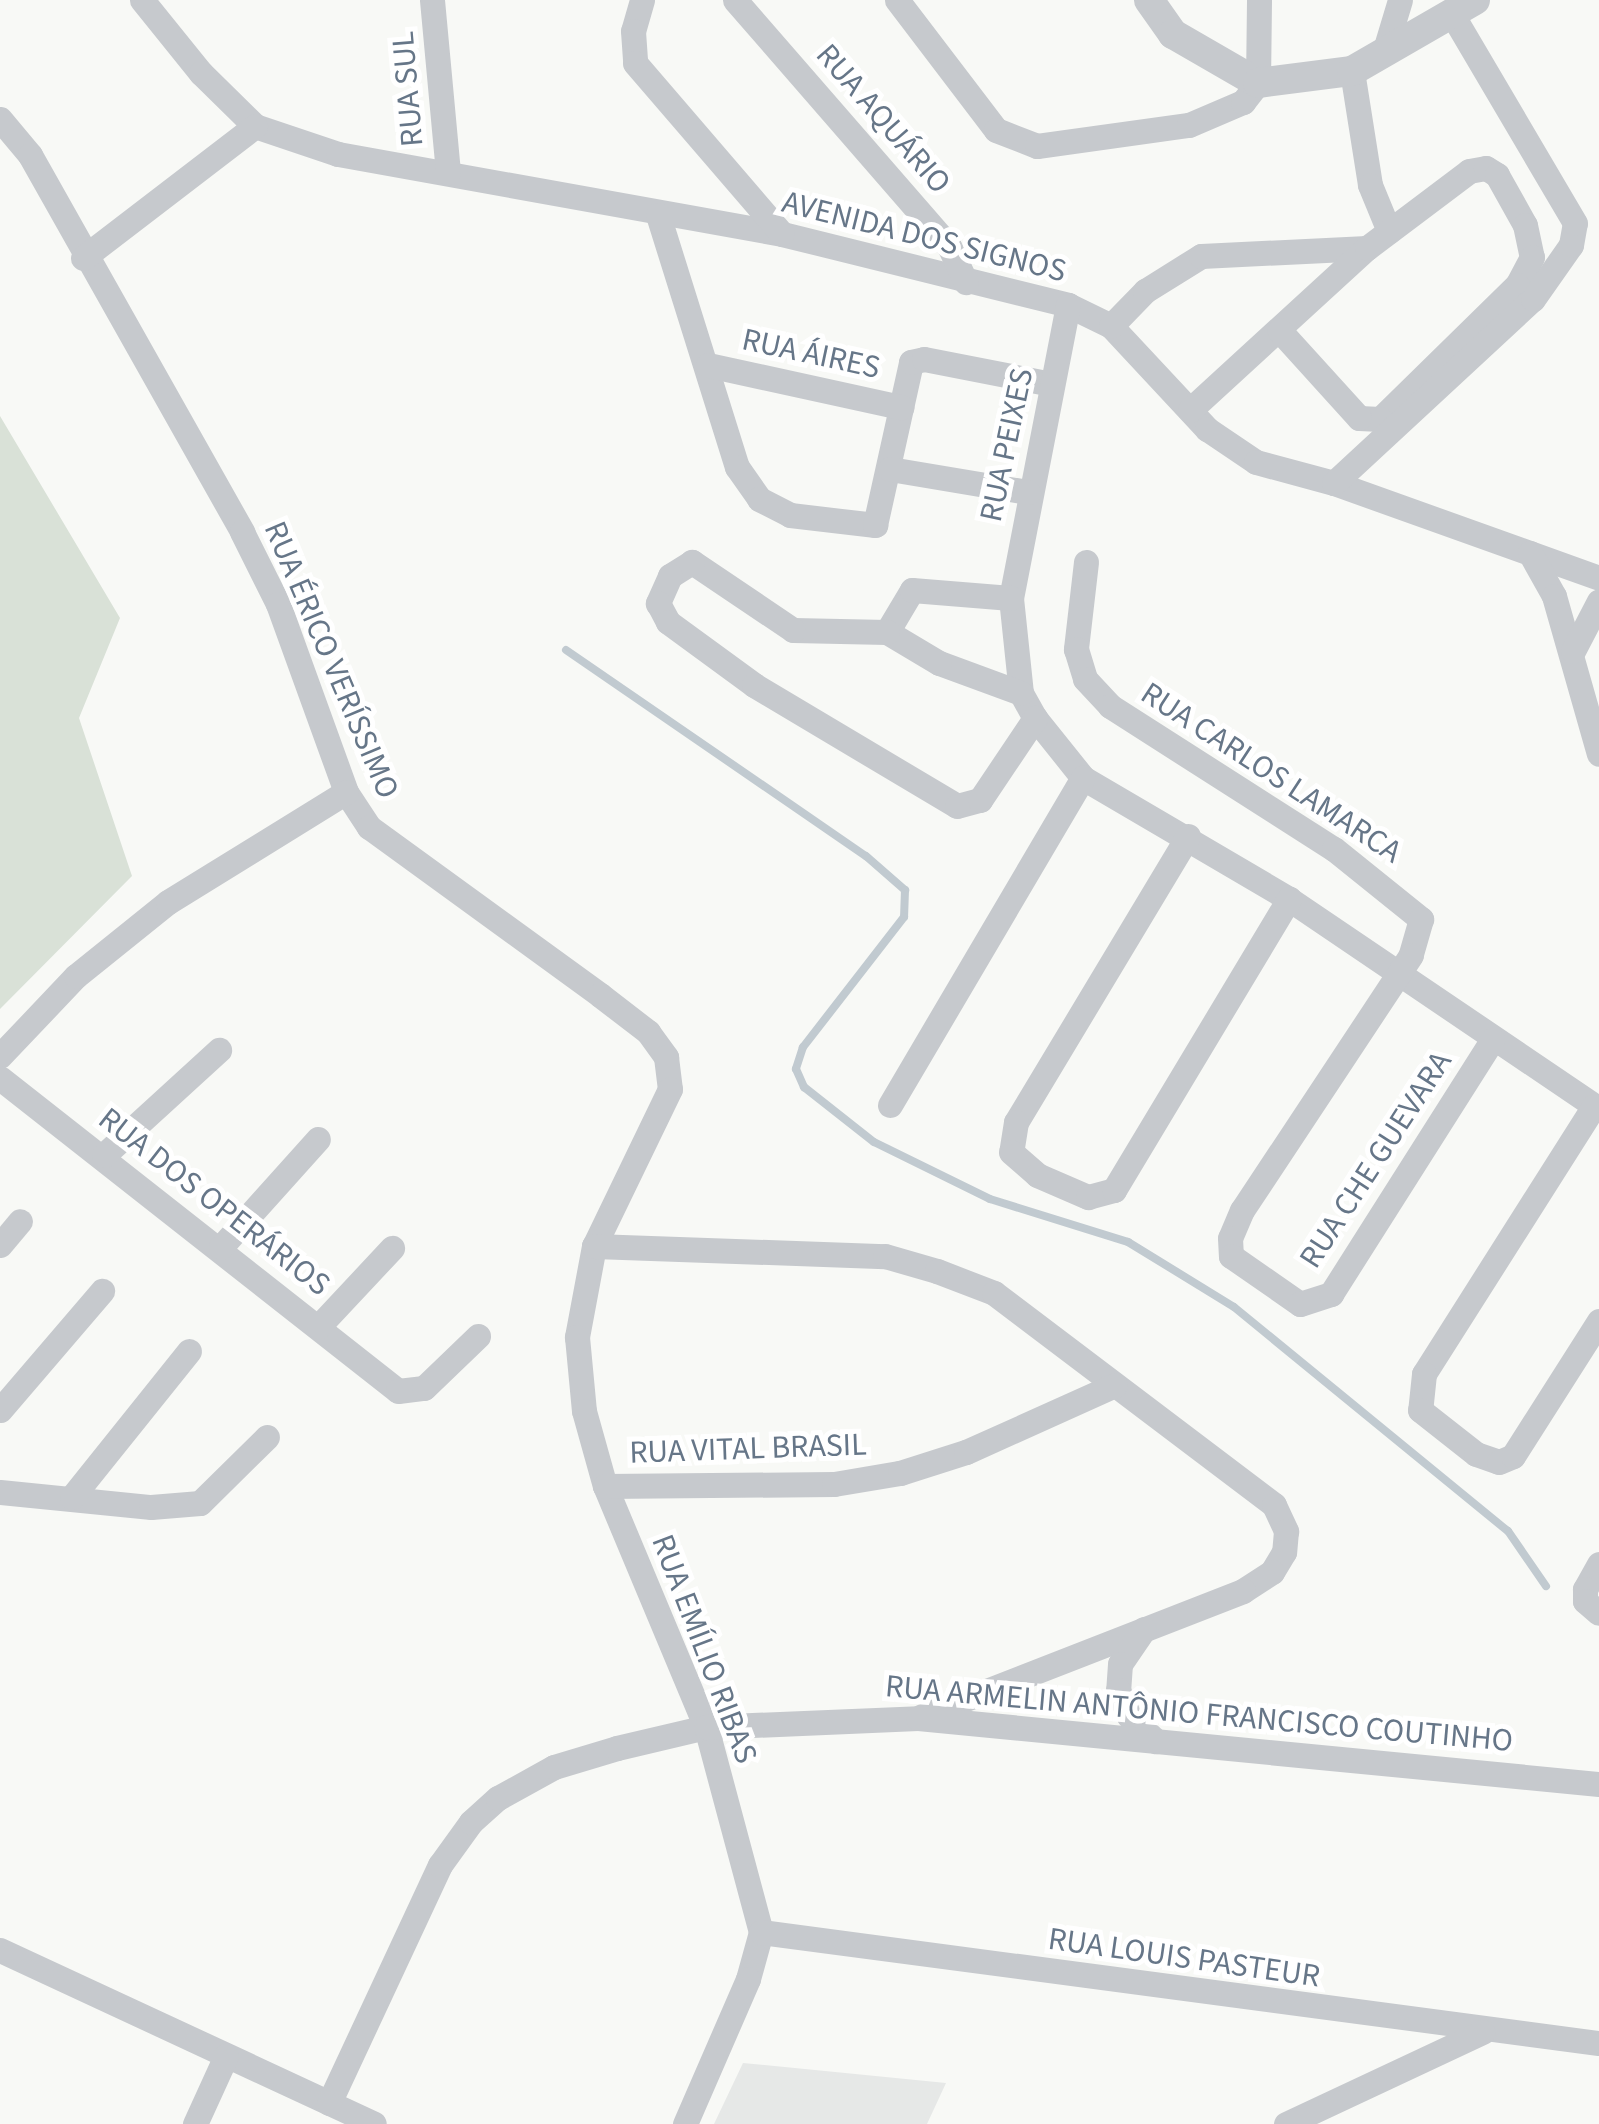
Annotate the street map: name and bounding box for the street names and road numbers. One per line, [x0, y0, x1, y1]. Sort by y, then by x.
street label: RUA SUL [384, 30, 432, 148]
street label: RUA AQUÁRIO [808, 36, 958, 202]
street label: AVENIDA DOS SIGNOS [778, 183, 1070, 291]
street label: RUA ÁIRES [738, 321, 884, 387]
street label: RUA PEIXES [972, 365, 1042, 525]
street label: RUA ÉRICO VERÍSSIMO [255, 516, 407, 804]
street label: RUA CARLOS LAMARCA [1134, 674, 1408, 872]
street label: RUA CHE GUEVARA [1292, 1044, 1460, 1276]
street label: RUA DOS OPERÁRIOS [91, 1100, 337, 1304]
street label: RUA VITAL BRASIL [629, 1426, 867, 1472]
street label: RUA EMÍLIO RIBAS [643, 1529, 765, 1769]
street label: RUA ARMELIN ANTÔNIO FRANCISCO COUTINHO [884, 1667, 1514, 1761]
street label: RUA LOUIS PASTEUR [1046, 1920, 1322, 1996]

